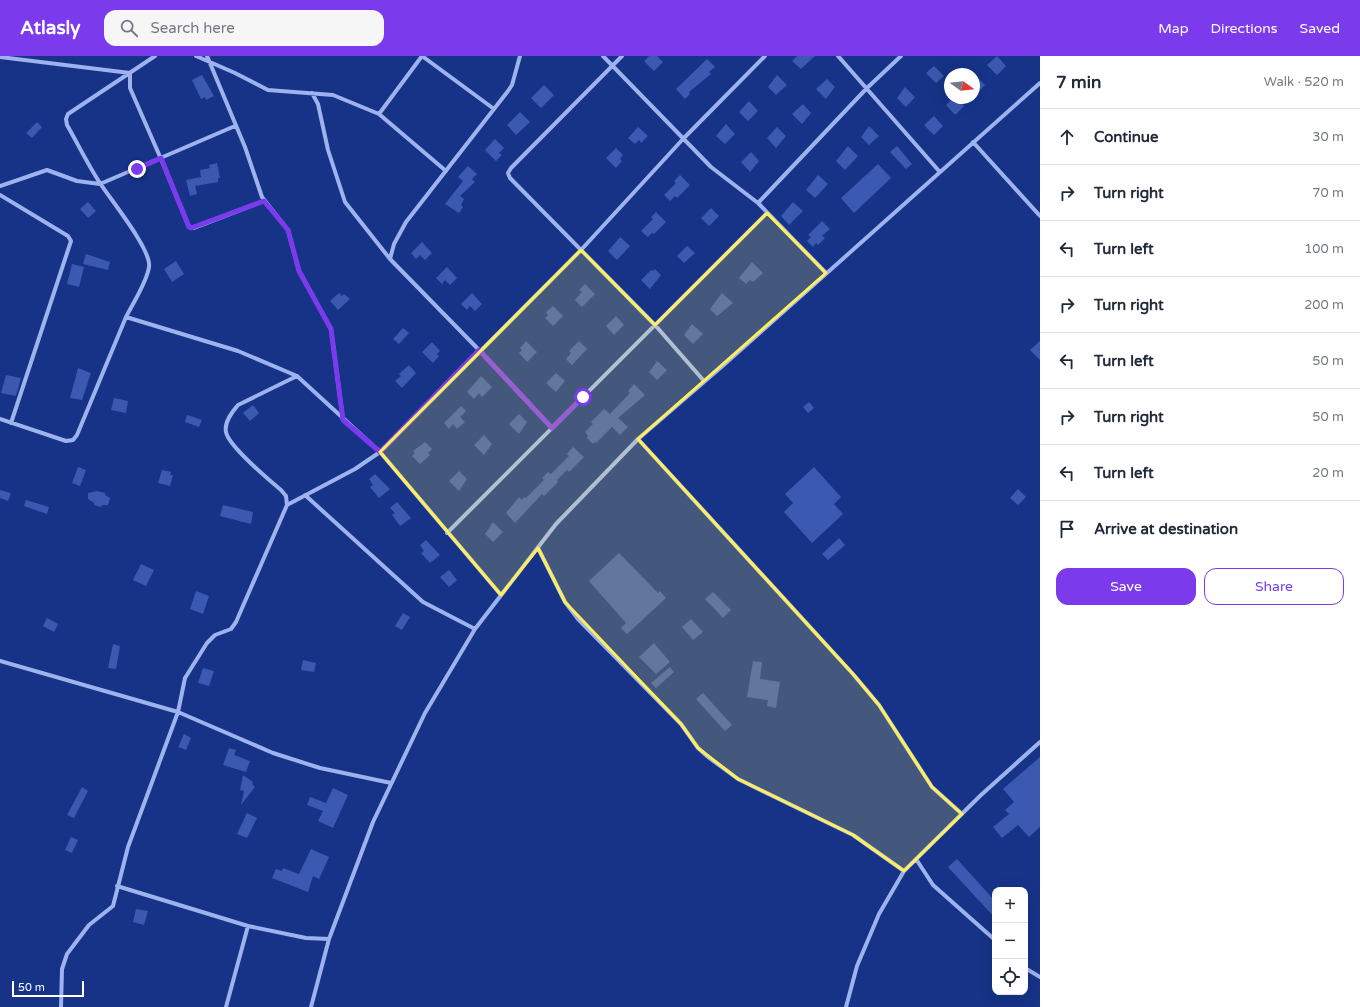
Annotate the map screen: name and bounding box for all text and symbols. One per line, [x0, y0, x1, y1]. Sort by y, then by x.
search box [104, 10, 384, 46]
text: Atlasly [20, 17, 80, 39]
icon: search [118, 17, 140, 39]
text: Search here [150, 19, 235, 37]
text: Map [1158, 20, 1189, 37]
text: Directions [1211, 20, 1278, 37]
text: Saved [1300, 20, 1340, 37]
north arrow [944, 68, 980, 104]
text: 7 min [1056, 72, 1101, 93]
text: Walk · 520 m [1264, 74, 1344, 90]
icon: ahead [1056, 126, 1078, 148]
text: Continue [1094, 128, 1158, 146]
text: 30 m [1312, 129, 1344, 145]
route end [128, 160, 146, 178]
icon: right [1056, 182, 1078, 204]
text: Turn right [1094, 184, 1164, 202]
text: 70 m [1312, 185, 1344, 201]
icon: left [1056, 238, 1078, 260]
text: Turn left [1094, 240, 1154, 258]
text: 100 m [1304, 241, 1344, 257]
icon: right [1056, 294, 1078, 316]
text: Turn right [1094, 296, 1164, 314]
text: 200 m [1304, 297, 1344, 313]
icon: left [1056, 350, 1078, 372]
text: Turn left [1094, 352, 1154, 370]
text: 50 m [1312, 353, 1344, 369]
route start [574, 388, 592, 406]
icon: right [1056, 406, 1078, 428]
text: Turn right [1094, 408, 1164, 426]
text: 50 m [1312, 409, 1344, 425]
icon: left [1056, 462, 1078, 484]
text: Turn left [1094, 464, 1154, 482]
text: 20 m [1312, 465, 1344, 481]
icon: arrive [1056, 518, 1078, 540]
text: Arrive at destination [1094, 520, 1238, 538]
button: Save [1056, 568, 1196, 605]
button: Share [1204, 568, 1344, 605]
map controls [992, 887, 1028, 995]
button: + [992, 887, 1028, 923]
button: − [992, 923, 1028, 959]
button: locate [992, 959, 1028, 995]
scale bar [12, 979, 84, 998]
text: 50 m [18, 981, 45, 994]

